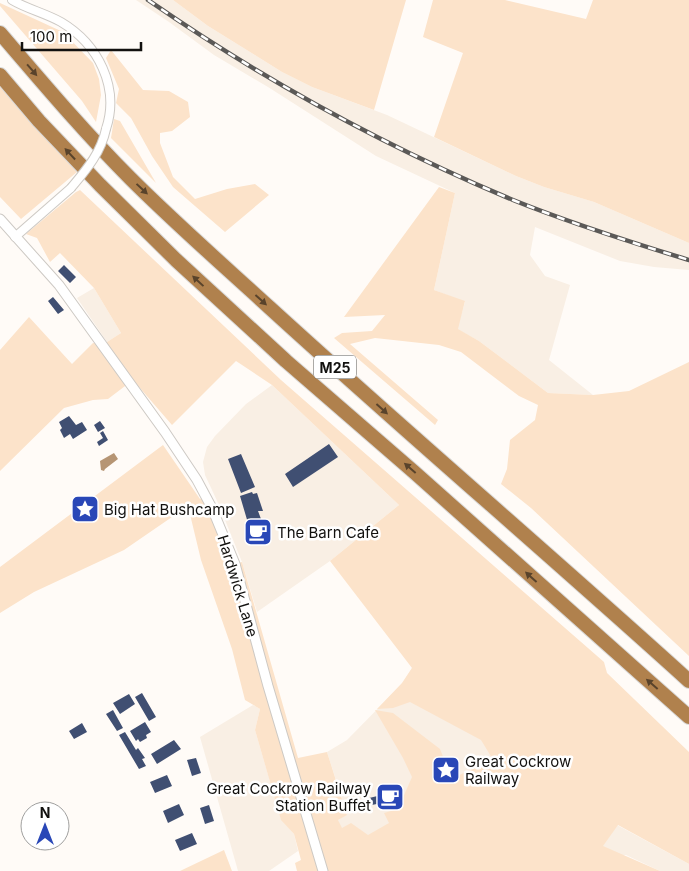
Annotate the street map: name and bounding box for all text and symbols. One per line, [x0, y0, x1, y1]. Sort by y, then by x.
scale bar [22, 20, 141, 52]
text: 100 m [30, 27, 72, 46]
one-way arrow [26, 64, 37, 76]
one-way arrow [64, 148, 76, 160]
one-way arrow [136, 183, 148, 195]
one-way arrow [192, 275, 205, 286]
one-way arrow [255, 294, 267, 306]
road number: M25 [314, 356, 356, 378]
one-way arrow [375, 403, 387, 415]
one-way arrow [403, 463, 416, 474]
place icon: Big Hat Bushcamp [70, 494, 100, 524]
place label: Big Hat Bushcamp [104, 500, 235, 519]
cafe icon: The Barn Cafe [243, 517, 273, 547]
place label: The Barn Cafe [277, 523, 379, 542]
street label: Hardwick Lane [213, 533, 263, 639]
one-way arrow [524, 571, 537, 582]
one-way arrow [646, 679, 659, 690]
place label: Great Cockrow Railway [465, 752, 571, 788]
place icon: Great Cockrow Railway [431, 755, 461, 785]
place label: Great Cockrow Railway Station Buffet [206, 779, 372, 815]
cafe icon: Great Cockrow Railway Station Buffet [375, 782, 405, 812]
north arrow [20, 801, 70, 851]
text: N [40, 804, 50, 821]

